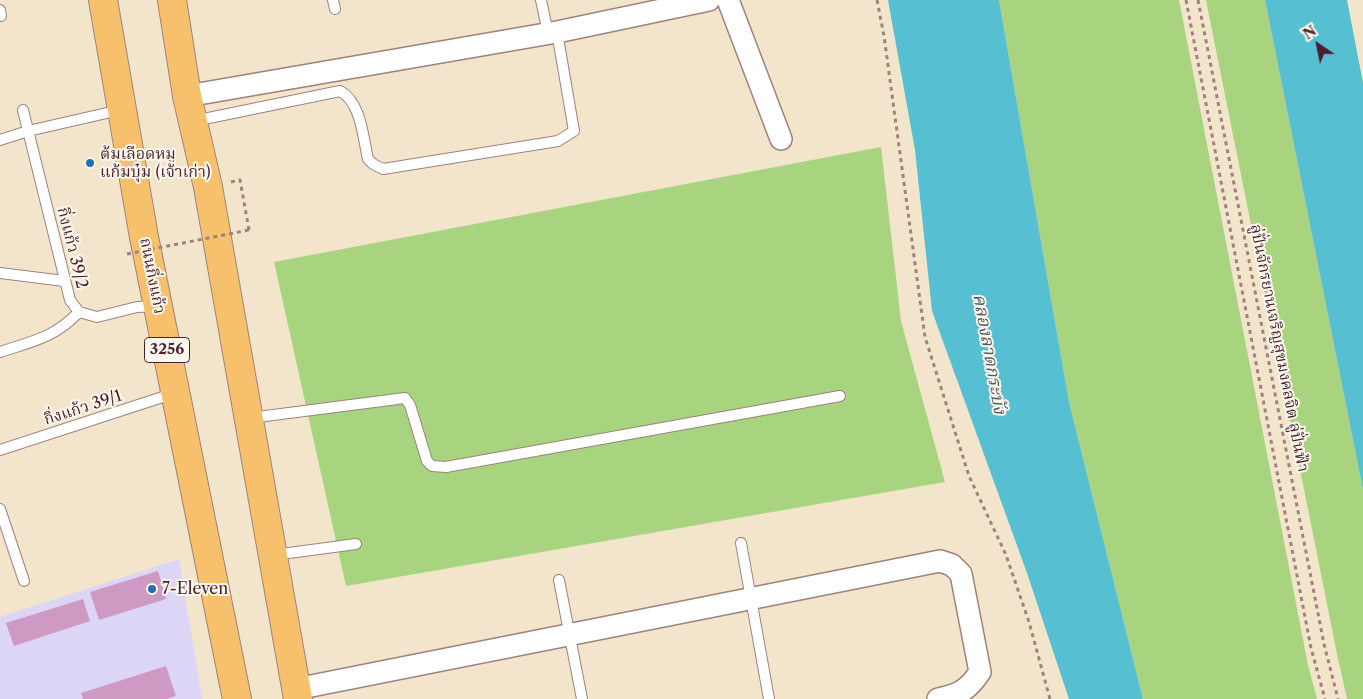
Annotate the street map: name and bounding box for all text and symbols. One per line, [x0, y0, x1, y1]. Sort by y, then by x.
north arrow [1293, 20, 1343, 70]
text: N [1300, 22, 1320, 43]
place label: ต้มเลือดหมู แก้มบุ๋ม (เจ้าเก่า) [100, 144, 211, 182]
marker: ต้มเลือดหมู แก้มบุ๋ม (เจ้าเก่า) [84, 157, 96, 169]
street label: กิ่งแก้ว 39/2 [53, 205, 91, 291]
street label: ลู่ปั่นจักรยานเจริญสุขมงคลจิต ลู่ปั่นฟ้า [1246, 222, 1312, 474]
street label: ถนนกิ่งแก้ว [135, 236, 169, 316]
water label: คลองลาดกระบัง [968, 292, 1010, 416]
road number: 3256 [144, 338, 190, 362]
street label: กิ่งแก้ว 39/1 [42, 386, 124, 430]
place label: 7-Eleven [162, 579, 228, 599]
marker: 7-Eleven [146, 583, 158, 595]

